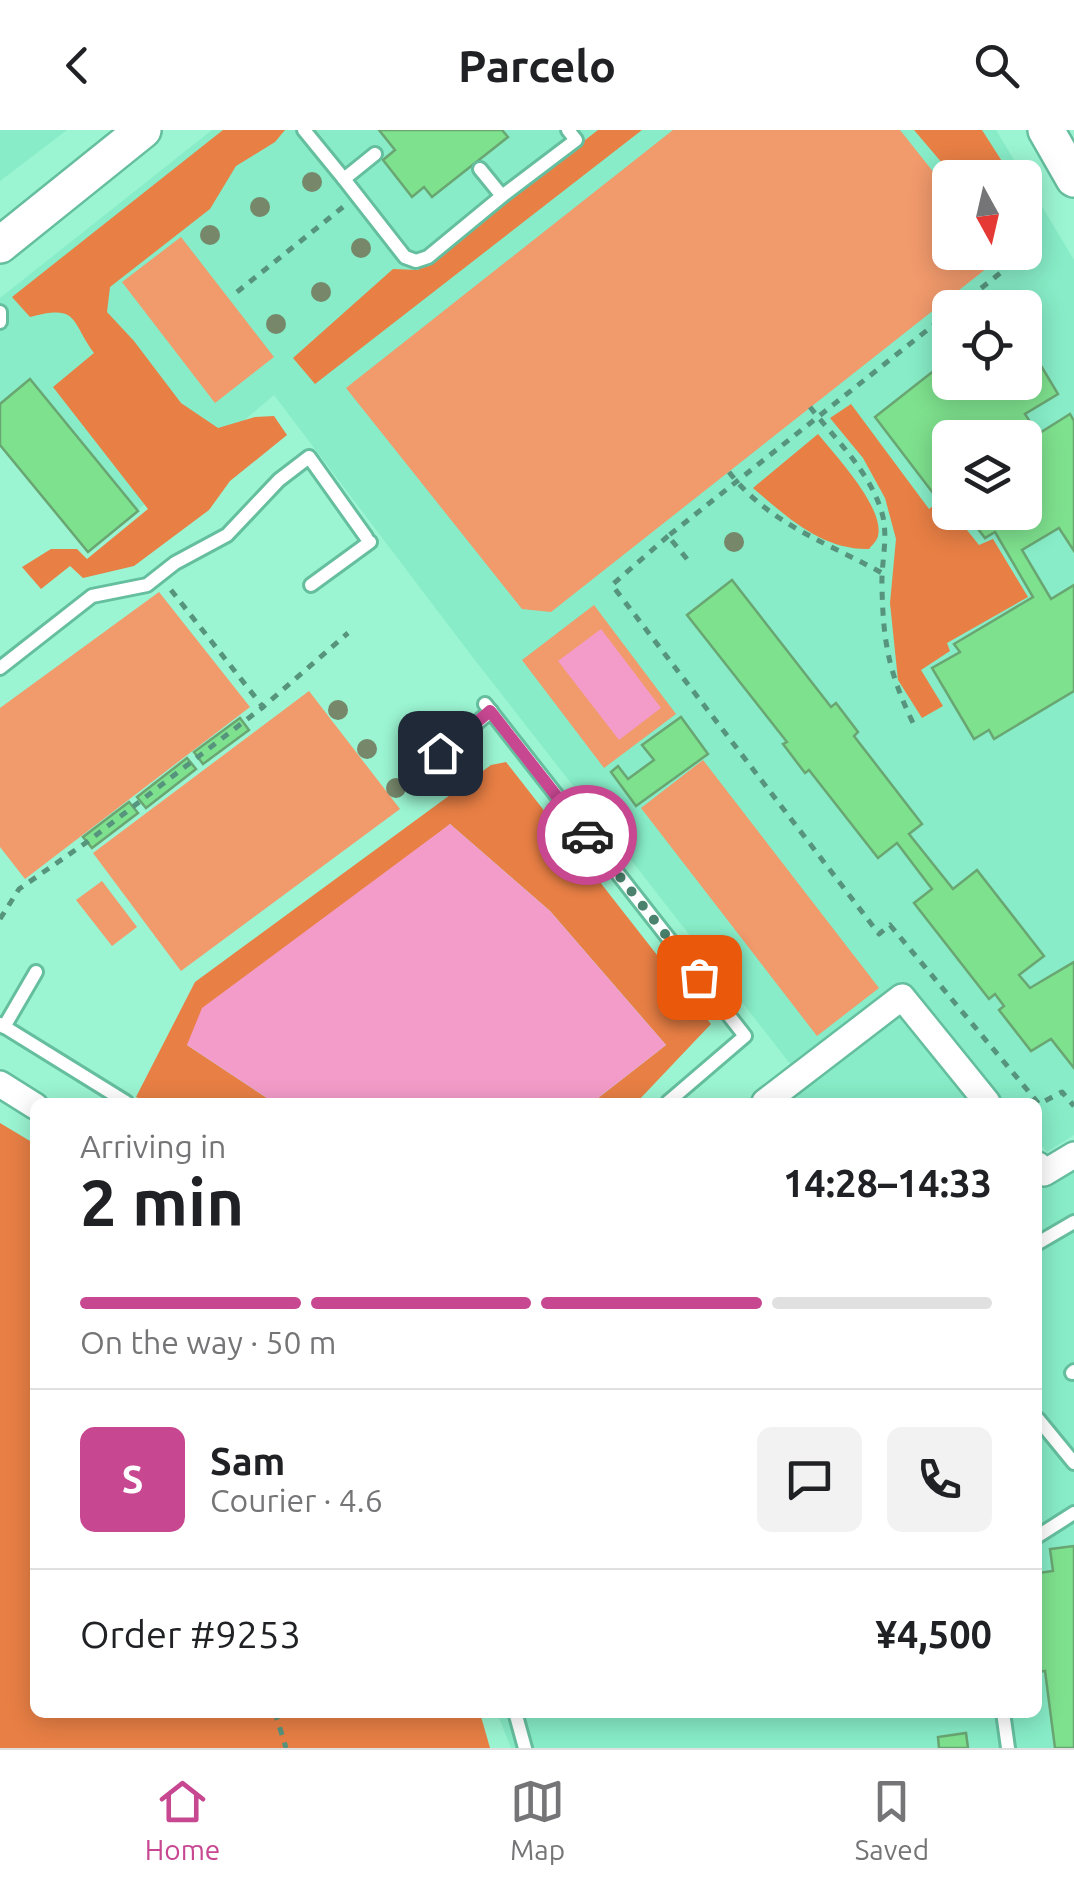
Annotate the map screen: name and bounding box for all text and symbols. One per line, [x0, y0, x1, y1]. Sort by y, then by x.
icon: back [50, 38, 105, 93]
icon: search [969, 38, 1024, 93]
text: Parcelo [458, 40, 616, 91]
north arrow [932, 160, 1042, 270]
map controls [932, 160, 1042, 530]
button: locate [932, 290, 1042, 400]
button: layers [932, 420, 1042, 530]
pin [398, 711, 483, 796]
icon: home [413, 726, 468, 781]
courier [537, 785, 637, 885]
icon: car [560, 808, 615, 863]
pin [657, 935, 742, 1020]
icon: bag [672, 950, 727, 1005]
text: Arriving in [80, 1128, 226, 1164]
text: 14:28–14:33 [783, 1162, 992, 1204]
text: 2 min [80, 1165, 244, 1238]
text: On the way · 50 m [80, 1324, 336, 1360]
button: chat [757, 1427, 862, 1532]
button: phone [887, 1427, 992, 1532]
text: Sam [210, 1440, 285, 1482]
text: S [122, 1458, 143, 1500]
text: Courier · 4.6 [210, 1482, 383, 1518]
text: Order #9253 [80, 1613, 301, 1655]
text: ¥4,500 [875, 1613, 992, 1655]
tab: Home [145, 1774, 220, 1865]
tab: Map [510, 1774, 565, 1865]
tab: Saved [855, 1774, 929, 1865]

